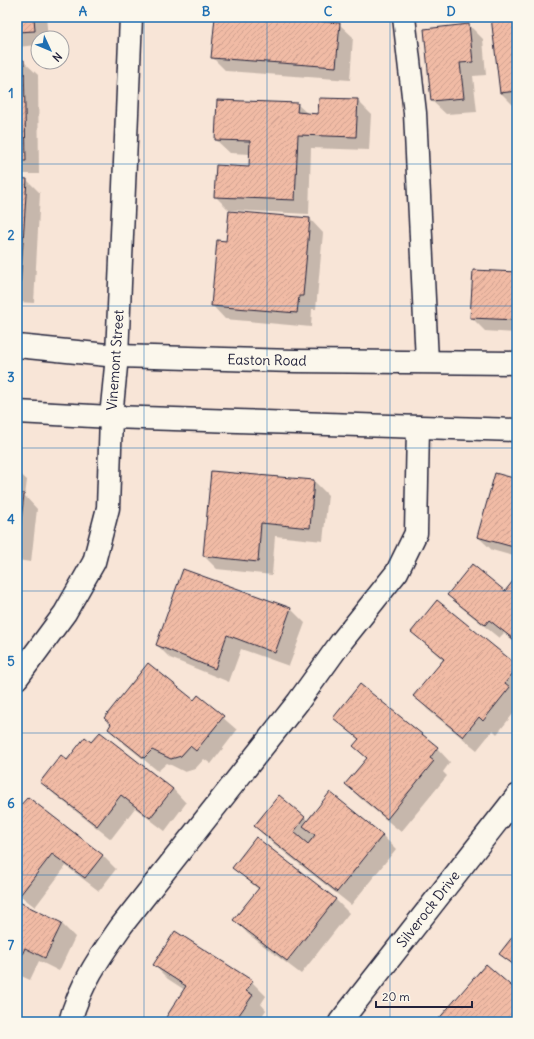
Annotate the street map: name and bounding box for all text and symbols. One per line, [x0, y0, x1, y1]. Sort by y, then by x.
text: A [79, 3, 88, 20]
text: B [202, 3, 211, 20]
text: C [324, 3, 333, 20]
text: D [446, 3, 456, 20]
north arrow [30, 30, 70, 70]
text: N [50, 49, 65, 65]
text: 1 [8, 85, 14, 102]
text: 2 [7, 227, 15, 244]
street label: Vinemont Street [102, 309, 128, 411]
street label: Easton Road [227, 350, 307, 370]
text: 3 [7, 369, 15, 386]
text: 4 [7, 511, 15, 528]
text: 5 [7, 653, 15, 670]
text: 6 [7, 795, 15, 812]
street label: Silverock Drive [392, 867, 464, 951]
text: 7 [8, 937, 15, 954]
scale bar [376, 983, 472, 1009]
text: 20 m [382, 989, 410, 1004]

